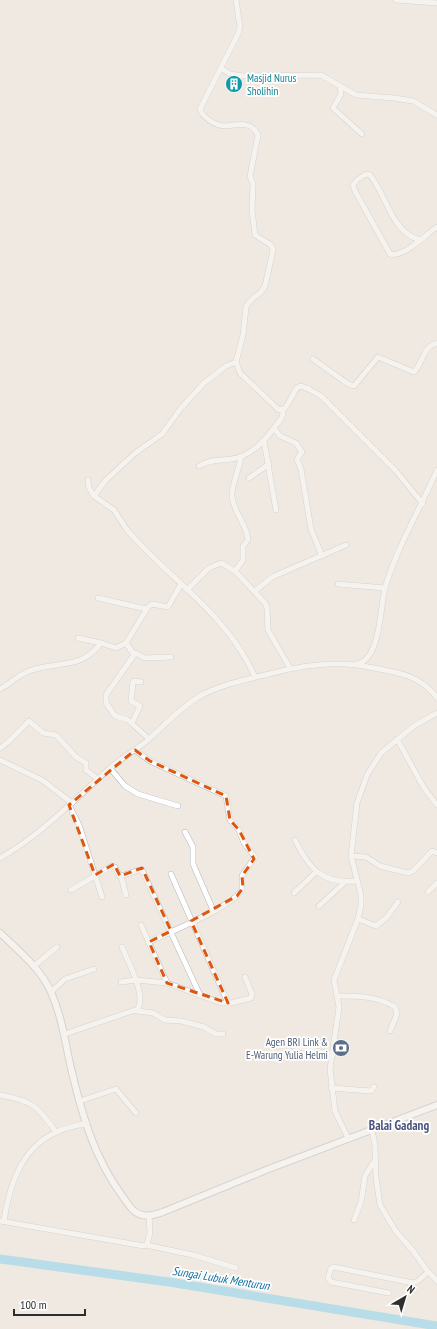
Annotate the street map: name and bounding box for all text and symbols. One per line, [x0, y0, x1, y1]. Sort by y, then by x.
place label: Masjid Nurus Sholihin [247, 71, 296, 98]
building icon: Masjid Nurus Sholihin [224, 74, 244, 94]
place label: Agen BRI Link & E-Warung Yulia Helmi [246, 1035, 328, 1062]
bank icon: Agen BRI Link & E-Warung Yulia Helmi [331, 1038, 351, 1058]
district label: Balai Gadang [369, 1117, 429, 1134]
water label: Sungai Lubuk Menturun [171, 1263, 271, 1293]
north arrow [385, 1277, 425, 1317]
text: N [405, 1282, 418, 1296]
scale bar [14, 1291, 85, 1317]
text: 100 m [20, 1297, 47, 1312]

